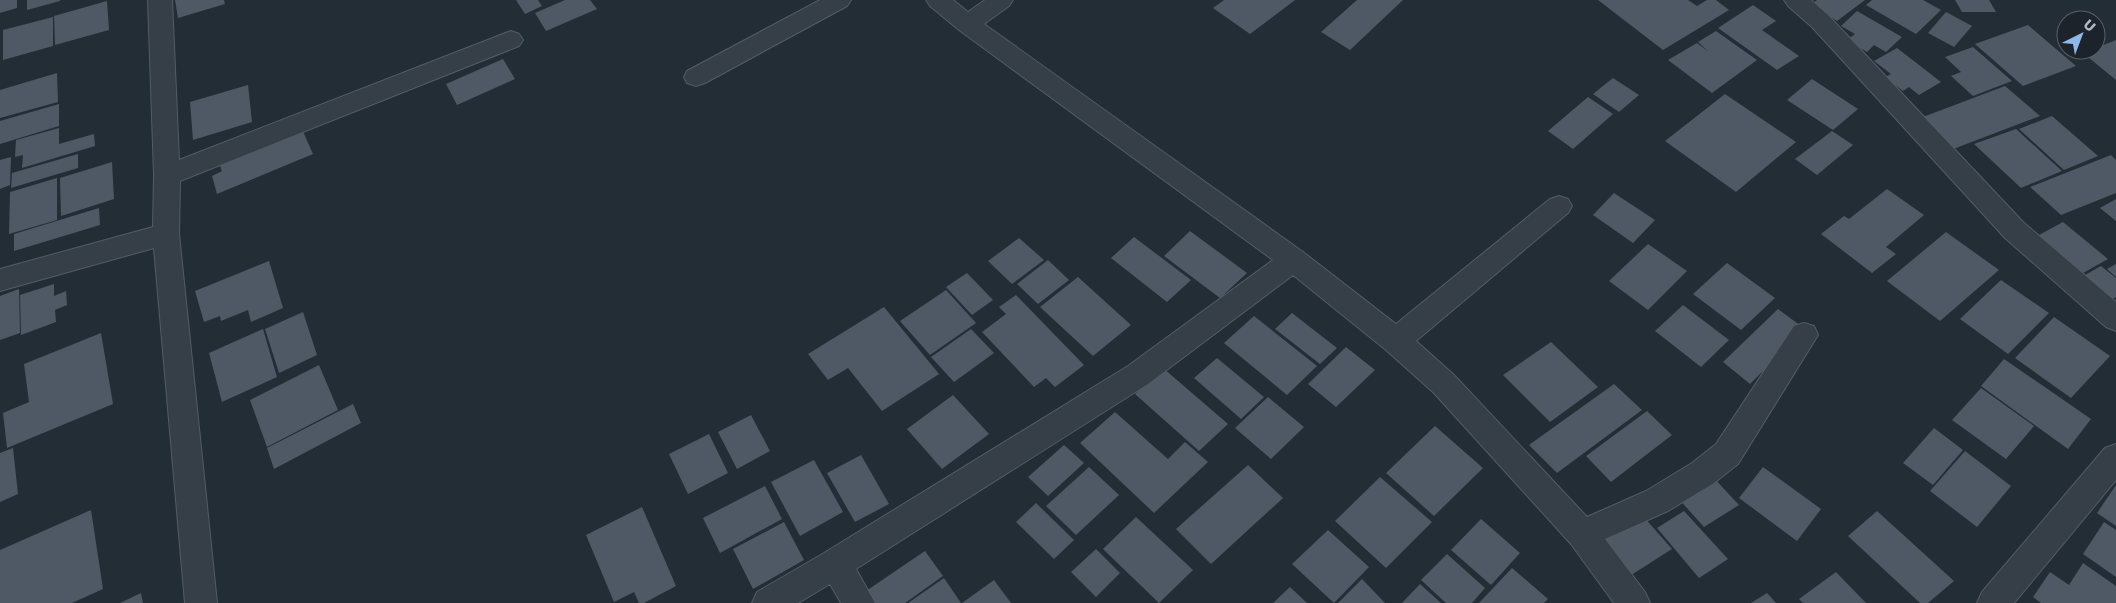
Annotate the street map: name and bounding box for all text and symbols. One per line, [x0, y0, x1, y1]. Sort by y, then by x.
north arrow [2056, 10, 2106, 60]
text: U [2081, 15, 2100, 35]

